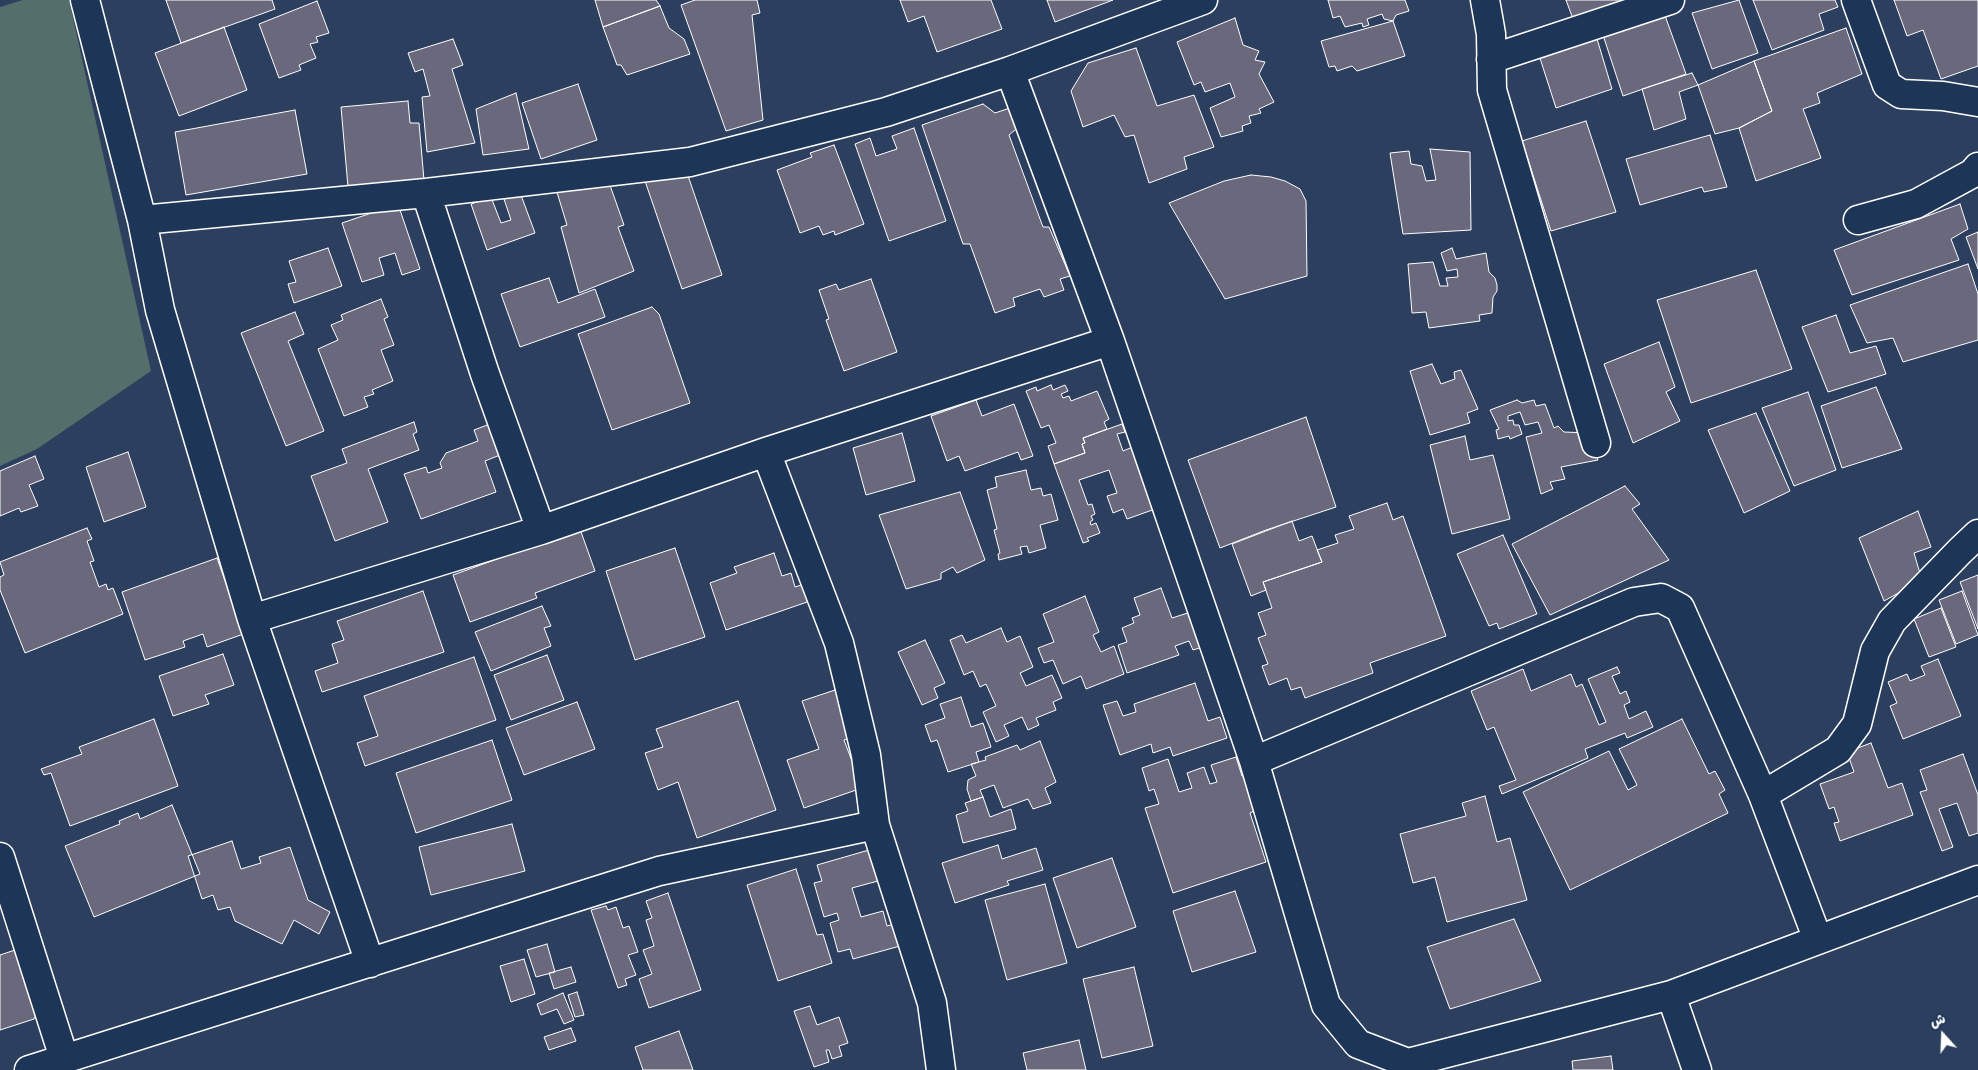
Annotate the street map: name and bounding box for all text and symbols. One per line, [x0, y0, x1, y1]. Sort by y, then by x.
text: ش [1926, 1006, 1949, 1035]
north arrow [1918, 1010, 1968, 1060]

